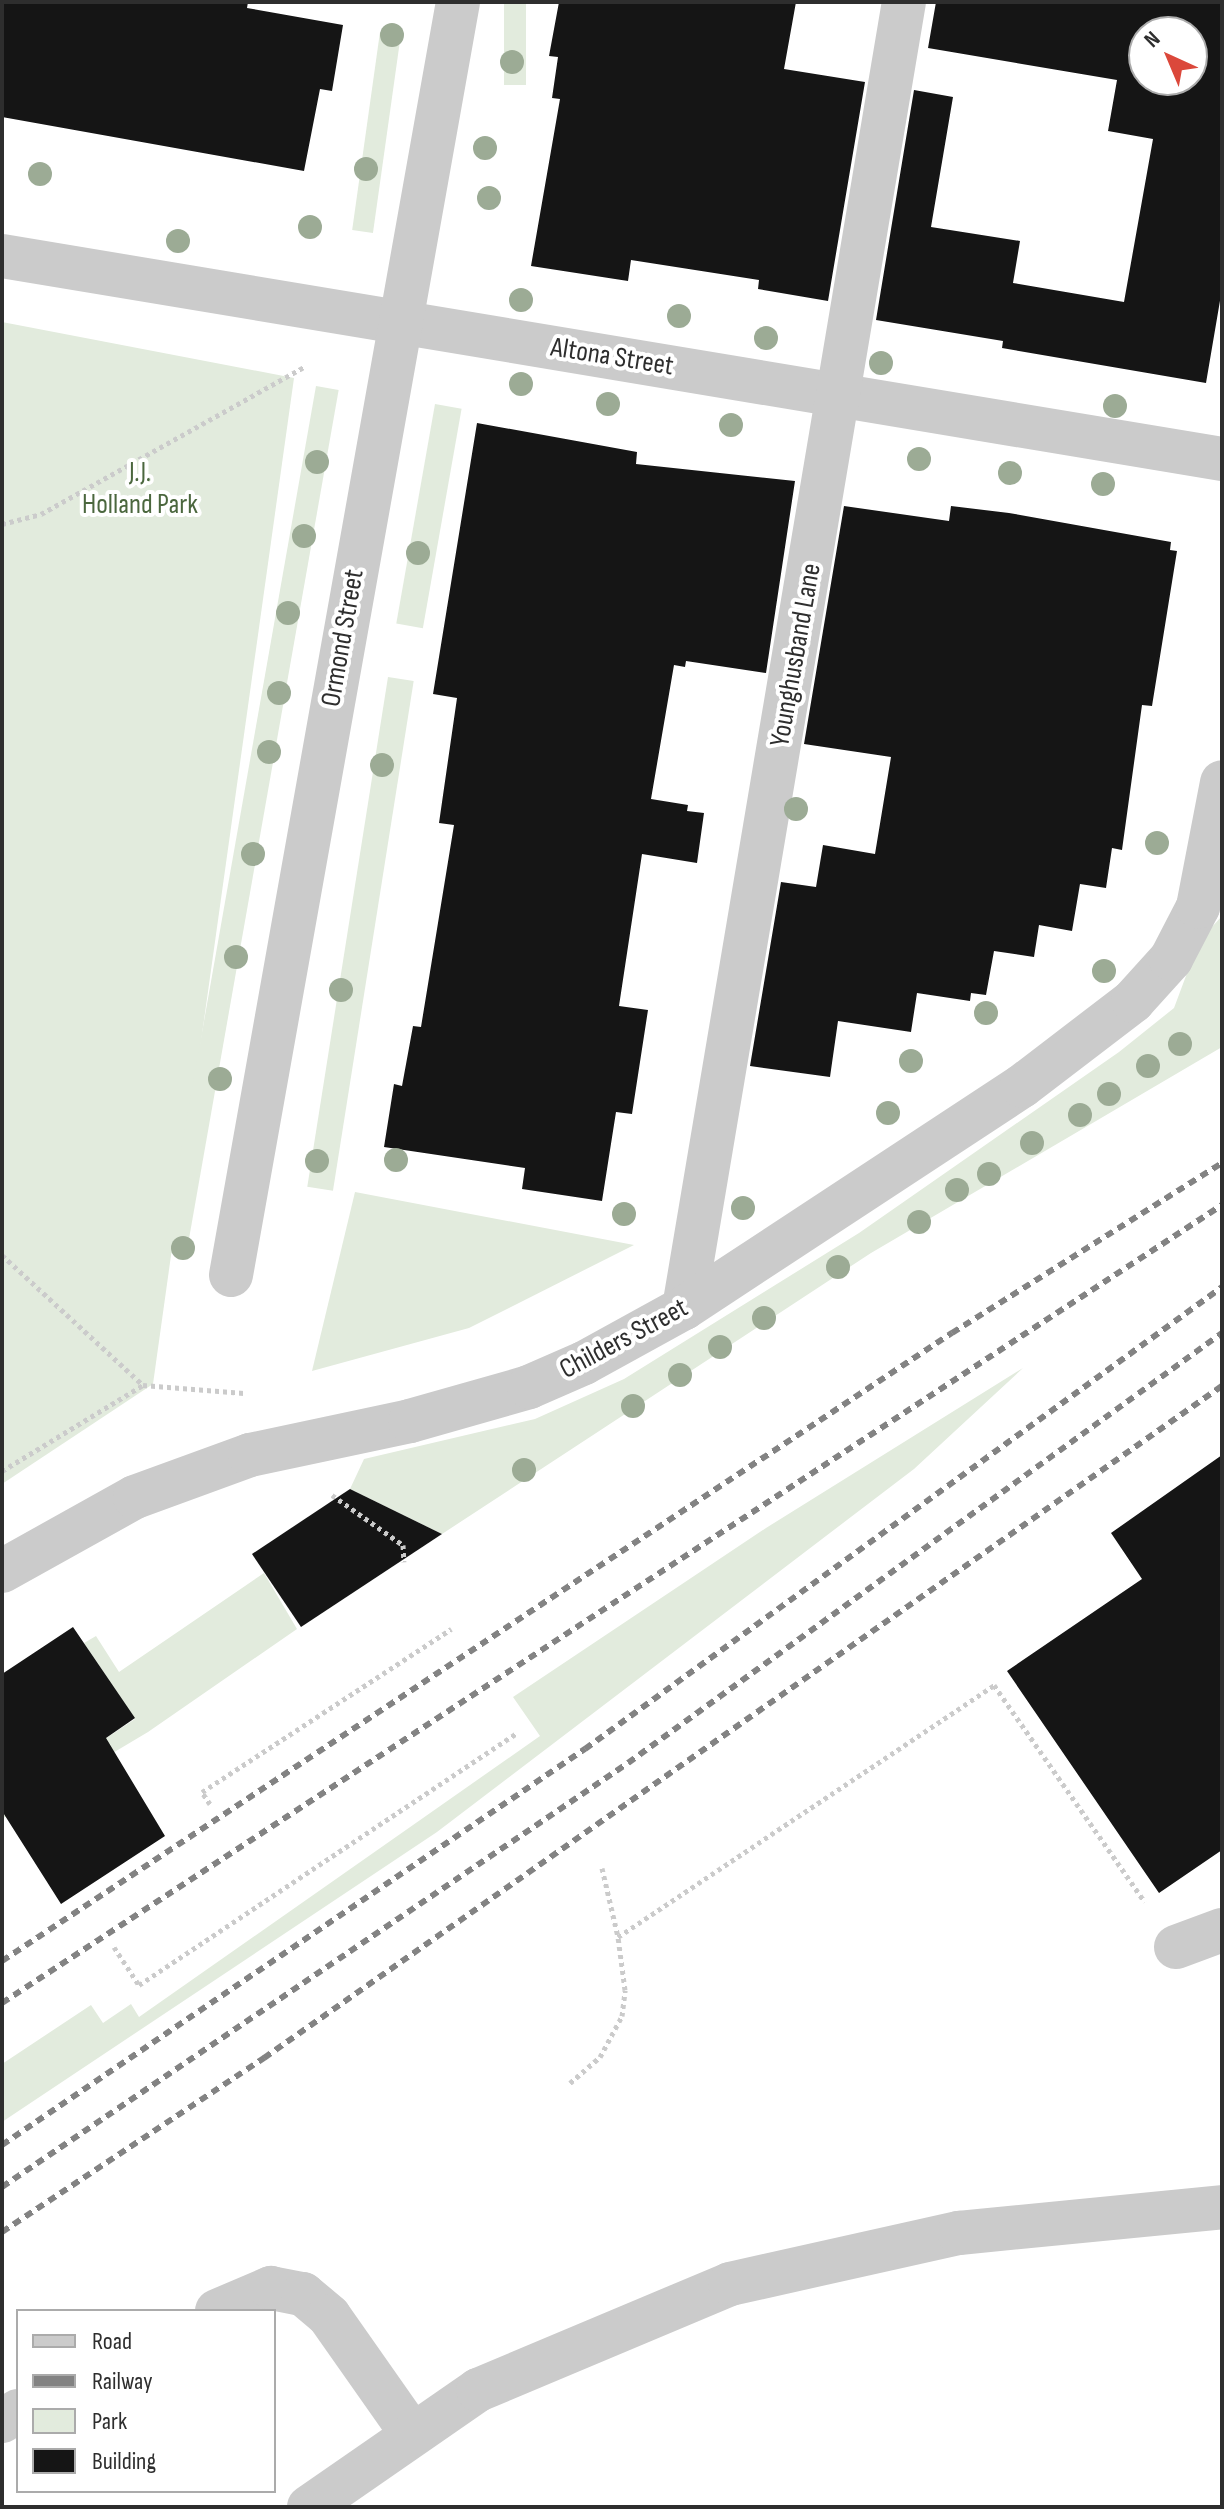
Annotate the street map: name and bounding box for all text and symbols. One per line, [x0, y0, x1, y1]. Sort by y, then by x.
north arrow [1128, 16, 1208, 96]
text: N [1139, 26, 1166, 54]
street label: Altona Street [548, 331, 676, 383]
park label: J.J. Holland Park [82, 456, 198, 522]
street label: Younghusband Lane [763, 561, 829, 749]
street label: Ormond Street [314, 567, 372, 709]
street label: Childers Street [554, 1291, 694, 1387]
legend [16, 2309, 276, 2493]
text: Road [92, 2327, 132, 2356]
text: Railway [92, 2367, 152, 2396]
text: Park [92, 2407, 127, 2436]
text: Building [92, 2447, 156, 2476]

